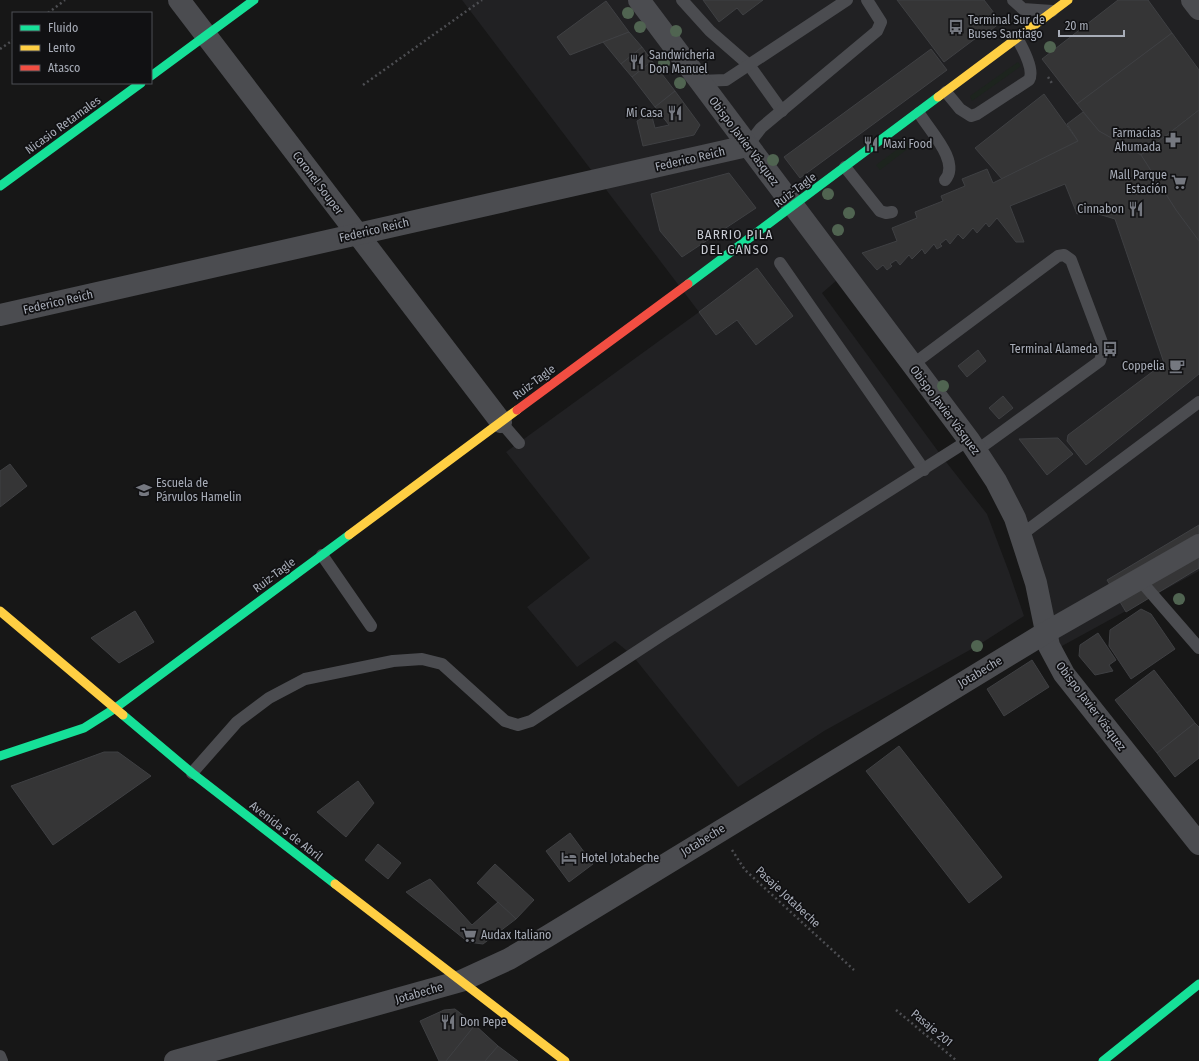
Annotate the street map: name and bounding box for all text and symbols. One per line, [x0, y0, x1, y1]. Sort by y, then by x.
legend [12, 12, 152, 84]
scale bar [1059, 12, 1124, 38]
place label: Terminal Sur de Buses Santiago [968, 13, 1045, 41]
bus stop icon: Terminal Sur de Buses Santiago [947, 18, 965, 36]
text: 20 m [1065, 19, 1089, 33]
text: Fluido [48, 21, 78, 35]
text: Lento [48, 41, 75, 55]
place label: Sandwicheria Don Manuel [649, 48, 715, 76]
restaurant icon: Sandwicheria Don Manuel [628, 53, 646, 71]
text: Atasco [48, 61, 80, 75]
street label: Nicasio Retamales [23, 93, 103, 157]
street label: Obispo Javier Vásquez [706, 94, 782, 188]
restaurant icon: Mi Casa [666, 104, 684, 122]
place label: Mi Casa [626, 106, 663, 120]
place label: Farmacias Ahumada [1112, 126, 1161, 154]
pharmacy icon: Farmacias Ahumada [1164, 131, 1182, 149]
restaurant icon: Maxi Food [862, 135, 880, 153]
place label: Maxi Food [883, 137, 932, 151]
street label: Federico Reich [654, 144, 726, 174]
street label: Coronel Souper [290, 149, 347, 218]
place label: Mall Parque Estación [1110, 168, 1167, 196]
street label: Ruiz-Tagle [771, 169, 819, 210]
supermarket icon: Mall Parque Estación [1170, 173, 1188, 191]
restaurant icon: Cinnabon [1127, 200, 1145, 218]
place label: Cinnabon [1077, 202, 1124, 216]
street label: Federico Reich [338, 215, 410, 245]
district label: BARRIO PILA DEL GANSO [697, 227, 773, 257]
street label: Federico Reich [22, 287, 94, 317]
bus stop icon: Terminal Alameda [1101, 340, 1119, 358]
place label: Terminal Alameda [1010, 342, 1098, 356]
cafe icon: Coppelia [1168, 357, 1186, 375]
place label: Coppelia [1122, 359, 1165, 373]
street label: Ruiz-Tagle [510, 361, 558, 402]
street label: Obispo Javier Vásquez [907, 363, 983, 457]
place label: Escuela de Párvulos Hamelin [156, 476, 242, 504]
school or university icon: Escuela de Párvulos Hamelin [135, 481, 153, 499]
street label: Ruiz-Tagle [250, 554, 298, 595]
street label: Jotabeche [955, 653, 1005, 691]
street label: Obispo Javier Vásquez [1053, 659, 1129, 753]
street label: Avenida 5 de Abril [247, 798, 325, 864]
street label: Jotabeche [679, 821, 728, 859]
hotel icon: Hotel Jotabeche [560, 849, 578, 867]
place label: Hotel Jotabeche [581, 851, 659, 865]
street label: Pasaje Jotabeche [753, 864, 823, 930]
supermarket icon: Audax Italiano [460, 926, 478, 944]
place label: Audax Italiano [481, 928, 551, 942]
street label: Jotabeche [394, 979, 445, 1006]
street label: Pasaje 201 [908, 1007, 956, 1049]
restaurant icon: Don Pepe [439, 1013, 457, 1031]
place label: Don Pepe [460, 1015, 507, 1029]

